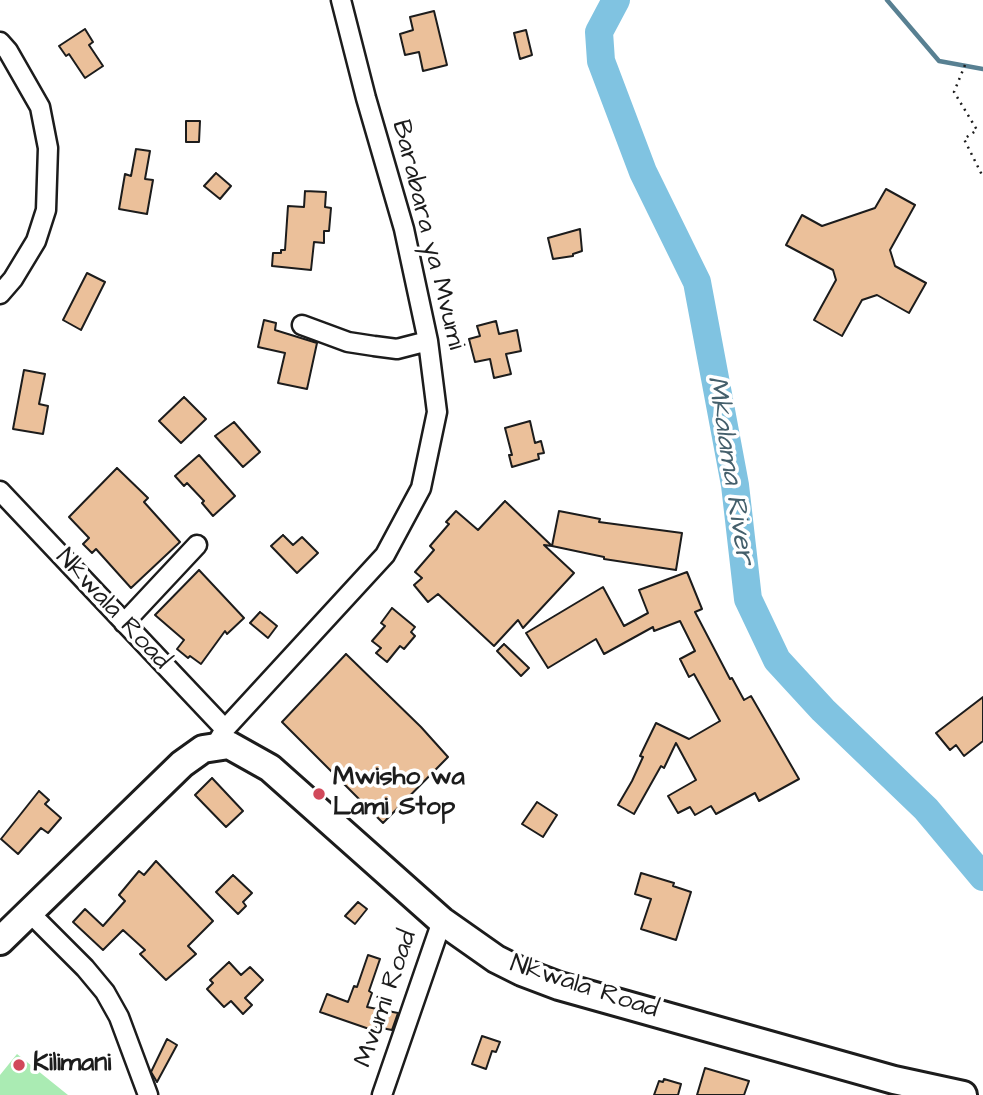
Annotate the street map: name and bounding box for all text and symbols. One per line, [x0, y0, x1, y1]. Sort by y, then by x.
street label: Barabara ya Mvumi [383, 117, 471, 353]
water label: Mkalama River [698, 374, 760, 566]
street label: Nkwala Road [48, 543, 176, 677]
place label: Mwisho wa Lami Stop [333, 763, 465, 824]
marker: Mwisho wa Lami Stop [311, 786, 327, 802]
street label: Mvumi Road [349, 927, 425, 1071]
street label: Nkwala Road [506, 949, 662, 1027]
place label: Kilimani [33, 1049, 111, 1081]
marker: Kilimani [11, 1057, 27, 1073]

